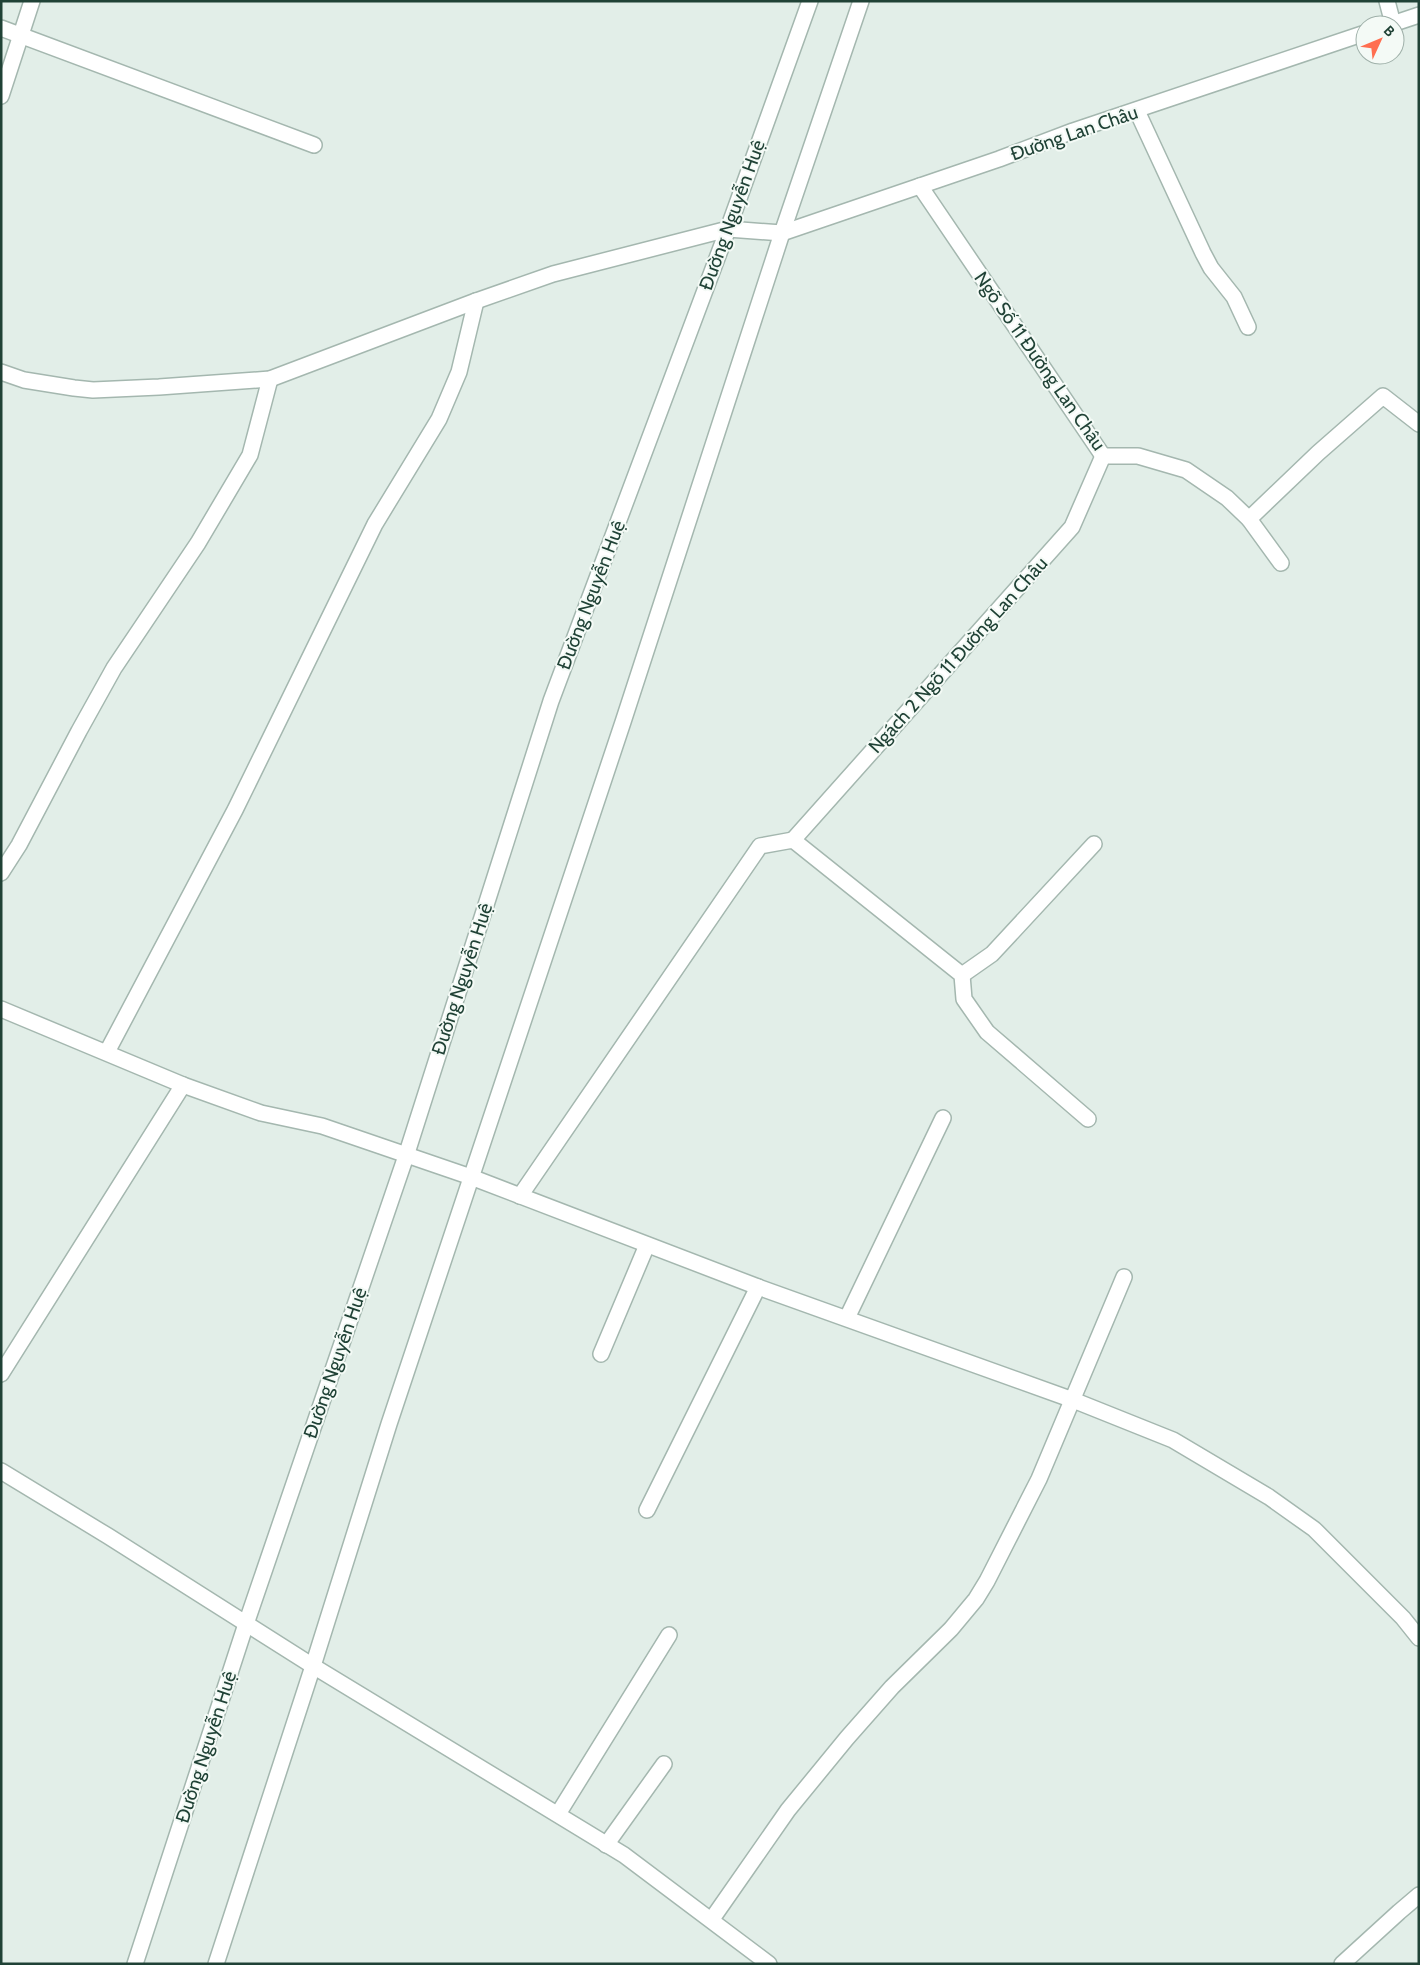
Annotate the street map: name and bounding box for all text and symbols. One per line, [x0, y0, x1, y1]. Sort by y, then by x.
north arrow [1355, 15, 1405, 65]
text: B [1380, 22, 1399, 41]
street label: Đường Lan Châu [1007, 100, 1141, 166]
street label: Đường Nguyễn Huệ [694, 137, 770, 293]
street label: Ngõ Số 11 Đường Lan Châu [969, 267, 1111, 455]
street label: Đường Nguyễn Huệ [552, 517, 630, 673]
street label: Ngách 2 Ngõ 11 Đường Lan Châu [864, 552, 1052, 758]
street label: Đường Nguyễn Huệ [427, 900, 497, 1058]
street label: Đường Nguyễn Huệ [298, 1284, 372, 1441]
street label: Đường Nguyễn Huệ [171, 1668, 241, 1826]

